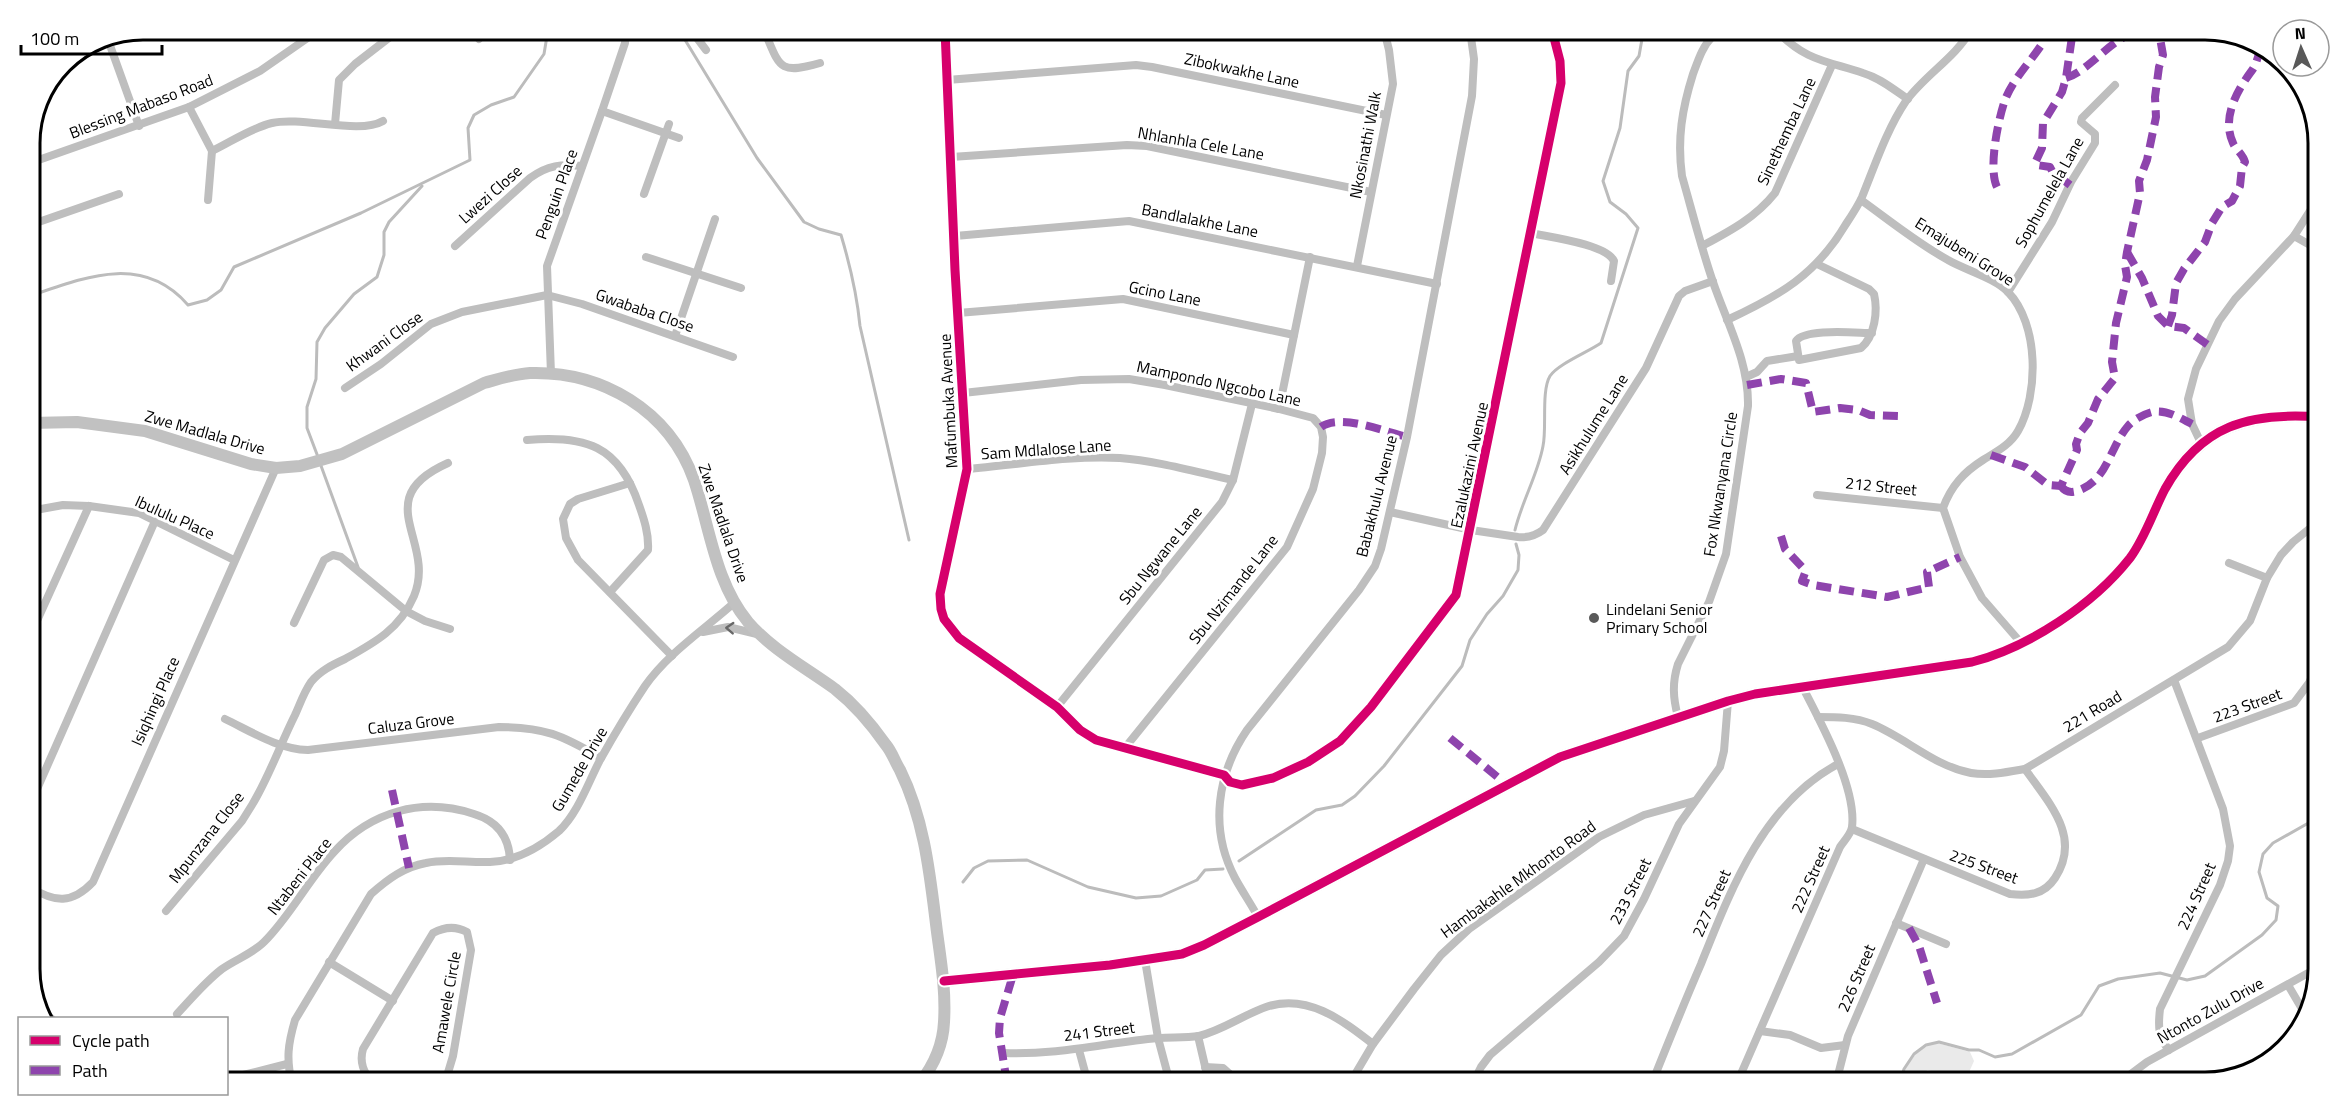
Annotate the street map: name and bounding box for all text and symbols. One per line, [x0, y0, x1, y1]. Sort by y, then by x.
scale bar [21, 18, 162, 56]
north arrow [2271, 18, 2331, 78]
text: N [2294, 21, 2306, 45]
text: 100 m [30, 25, 79, 52]
street label: Zibokwakhe Lane [1182, 46, 1302, 94]
street label: Blessing Mabaso Road [66, 68, 216, 144]
street label: Sinethemba Lane [1750, 73, 1822, 189]
street label: Nkosinathi Walk [1343, 89, 1387, 201]
street label: Nhlanhla Cele Lane [1136, 120, 1266, 166]
street label: Sophumelela Lane [2009, 132, 2089, 252]
street label: Penguin Place [529, 145, 583, 243]
street label: Lwezi Close [453, 159, 527, 229]
street label: Bandlalakhe Lane [1140, 197, 1260, 243]
street label: Emajubeni Grove [1911, 211, 2019, 291]
street label: Gcino Lane [1127, 274, 1203, 312]
street label: Gwababa Close [593, 282, 697, 338]
street label: Khwani Close [341, 305, 427, 377]
street label: Mafumbuka Avenue [932, 333, 964, 469]
street label: Mampondo Ngcobo Lane [1134, 354, 1304, 412]
street label: Asikhulume Lane [1552, 369, 1634, 479]
street label: Ezalukazini Avenue [1444, 400, 1494, 530]
street label: Zwe Madlala Drive [142, 403, 268, 461]
street label: Fox Nkwanyana Circle [1697, 410, 1743, 558]
street label: Sam Mdlalose Lane [980, 432, 1112, 466]
street label: Babakhulu Avenue [1349, 433, 1403, 559]
street label: Zwe Madlala Drive [692, 461, 756, 585]
street label: 212 Street [1844, 470, 1918, 502]
street label: Ibululu Place [131, 489, 219, 545]
street label: Sbu Ngwane Lane [1113, 501, 1207, 609]
street label: Sbu Nzimande Lane [1183, 529, 1283, 649]
place label: Lindelani Senior Primary School [1606, 597, 1713, 639]
marker: Lindelani Senior Primary School [1587, 611, 1601, 625]
one-way arrow [726, 621, 735, 634]
street label: Isiqhingi Place [125, 653, 185, 749]
street label: 223 Street [2209, 681, 2285, 729]
street label: 221 Road [2058, 684, 2126, 738]
street label: Caluza Grove [366, 706, 456, 740]
street label: Gumede Drive [545, 722, 613, 816]
street label: Mpunzana Close [162, 786, 250, 888]
street label: Hambakahle Mkhonto Road [1435, 814, 1601, 944]
street label: Ntabeni Place [261, 832, 337, 920]
street label: 222 Street [1784, 841, 1836, 917]
street label: 225 Street [1946, 842, 2022, 890]
street label: 233 Street [1603, 853, 1657, 928]
street label: 224 Street [2170, 858, 2222, 934]
street label: 227 Street [1685, 865, 1737, 941]
street label: 226 Street [1831, 940, 1881, 1016]
street label: Amawele Circle [425, 949, 467, 1055]
street label: Ntonto Zulu Drive [2152, 971, 2268, 1049]
street label: 241 Street [1062, 1015, 1136, 1047]
legend [18, 1017, 228, 1095]
text: Cycle path [72, 1027, 150, 1054]
text: Path [72, 1057, 108, 1084]

